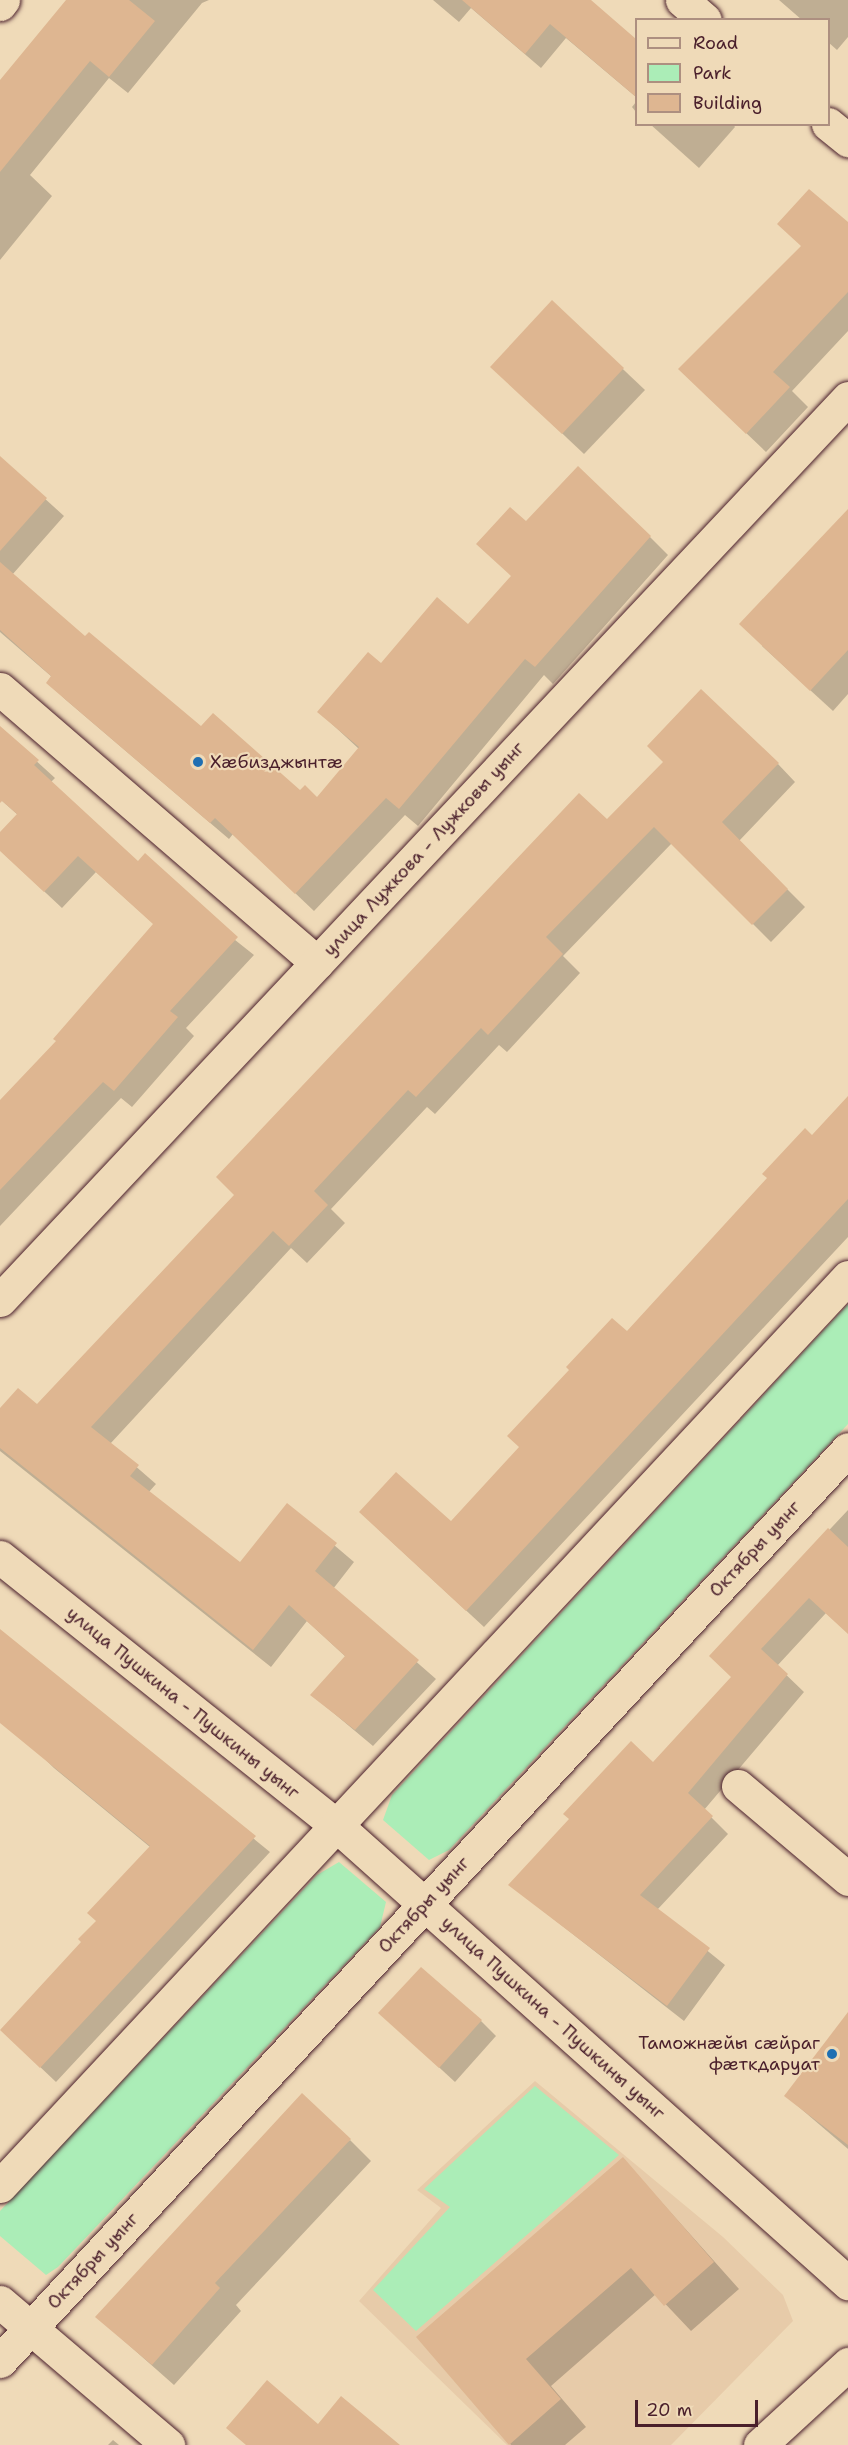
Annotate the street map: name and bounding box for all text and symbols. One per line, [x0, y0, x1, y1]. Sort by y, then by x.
legend [635, 18, 830, 126]
text: Road [693, 31, 738, 55]
text: Park [693, 61, 732, 85]
text: Building [693, 91, 762, 115]
street label: улица Лужкова - Лужковы уынг [319, 737, 529, 961]
place label: Хæбизджынтæ [210, 751, 343, 773]
marker: Хæбизджынтæ [191, 755, 205, 769]
street label: Октябры уынг [705, 1496, 805, 1602]
street label: улица Пушкина - Пушкины уынг [62, 1602, 304, 1804]
street label: Октябры уынг [374, 1852, 474, 1958]
street label: улица Пушкина - Пушкины уынг [437, 1912, 669, 2124]
place label: Таможнæйы сæйраг фæткдаруат [638, 2033, 820, 2076]
marker: Таможнæйы сæйраг фæткдаруат [825, 2047, 839, 2061]
street label: Октябры уынг [43, 2208, 143, 2314]
scale bar [638, 2388, 761, 2426]
text: 20 m [646, 2398, 692, 2422]

